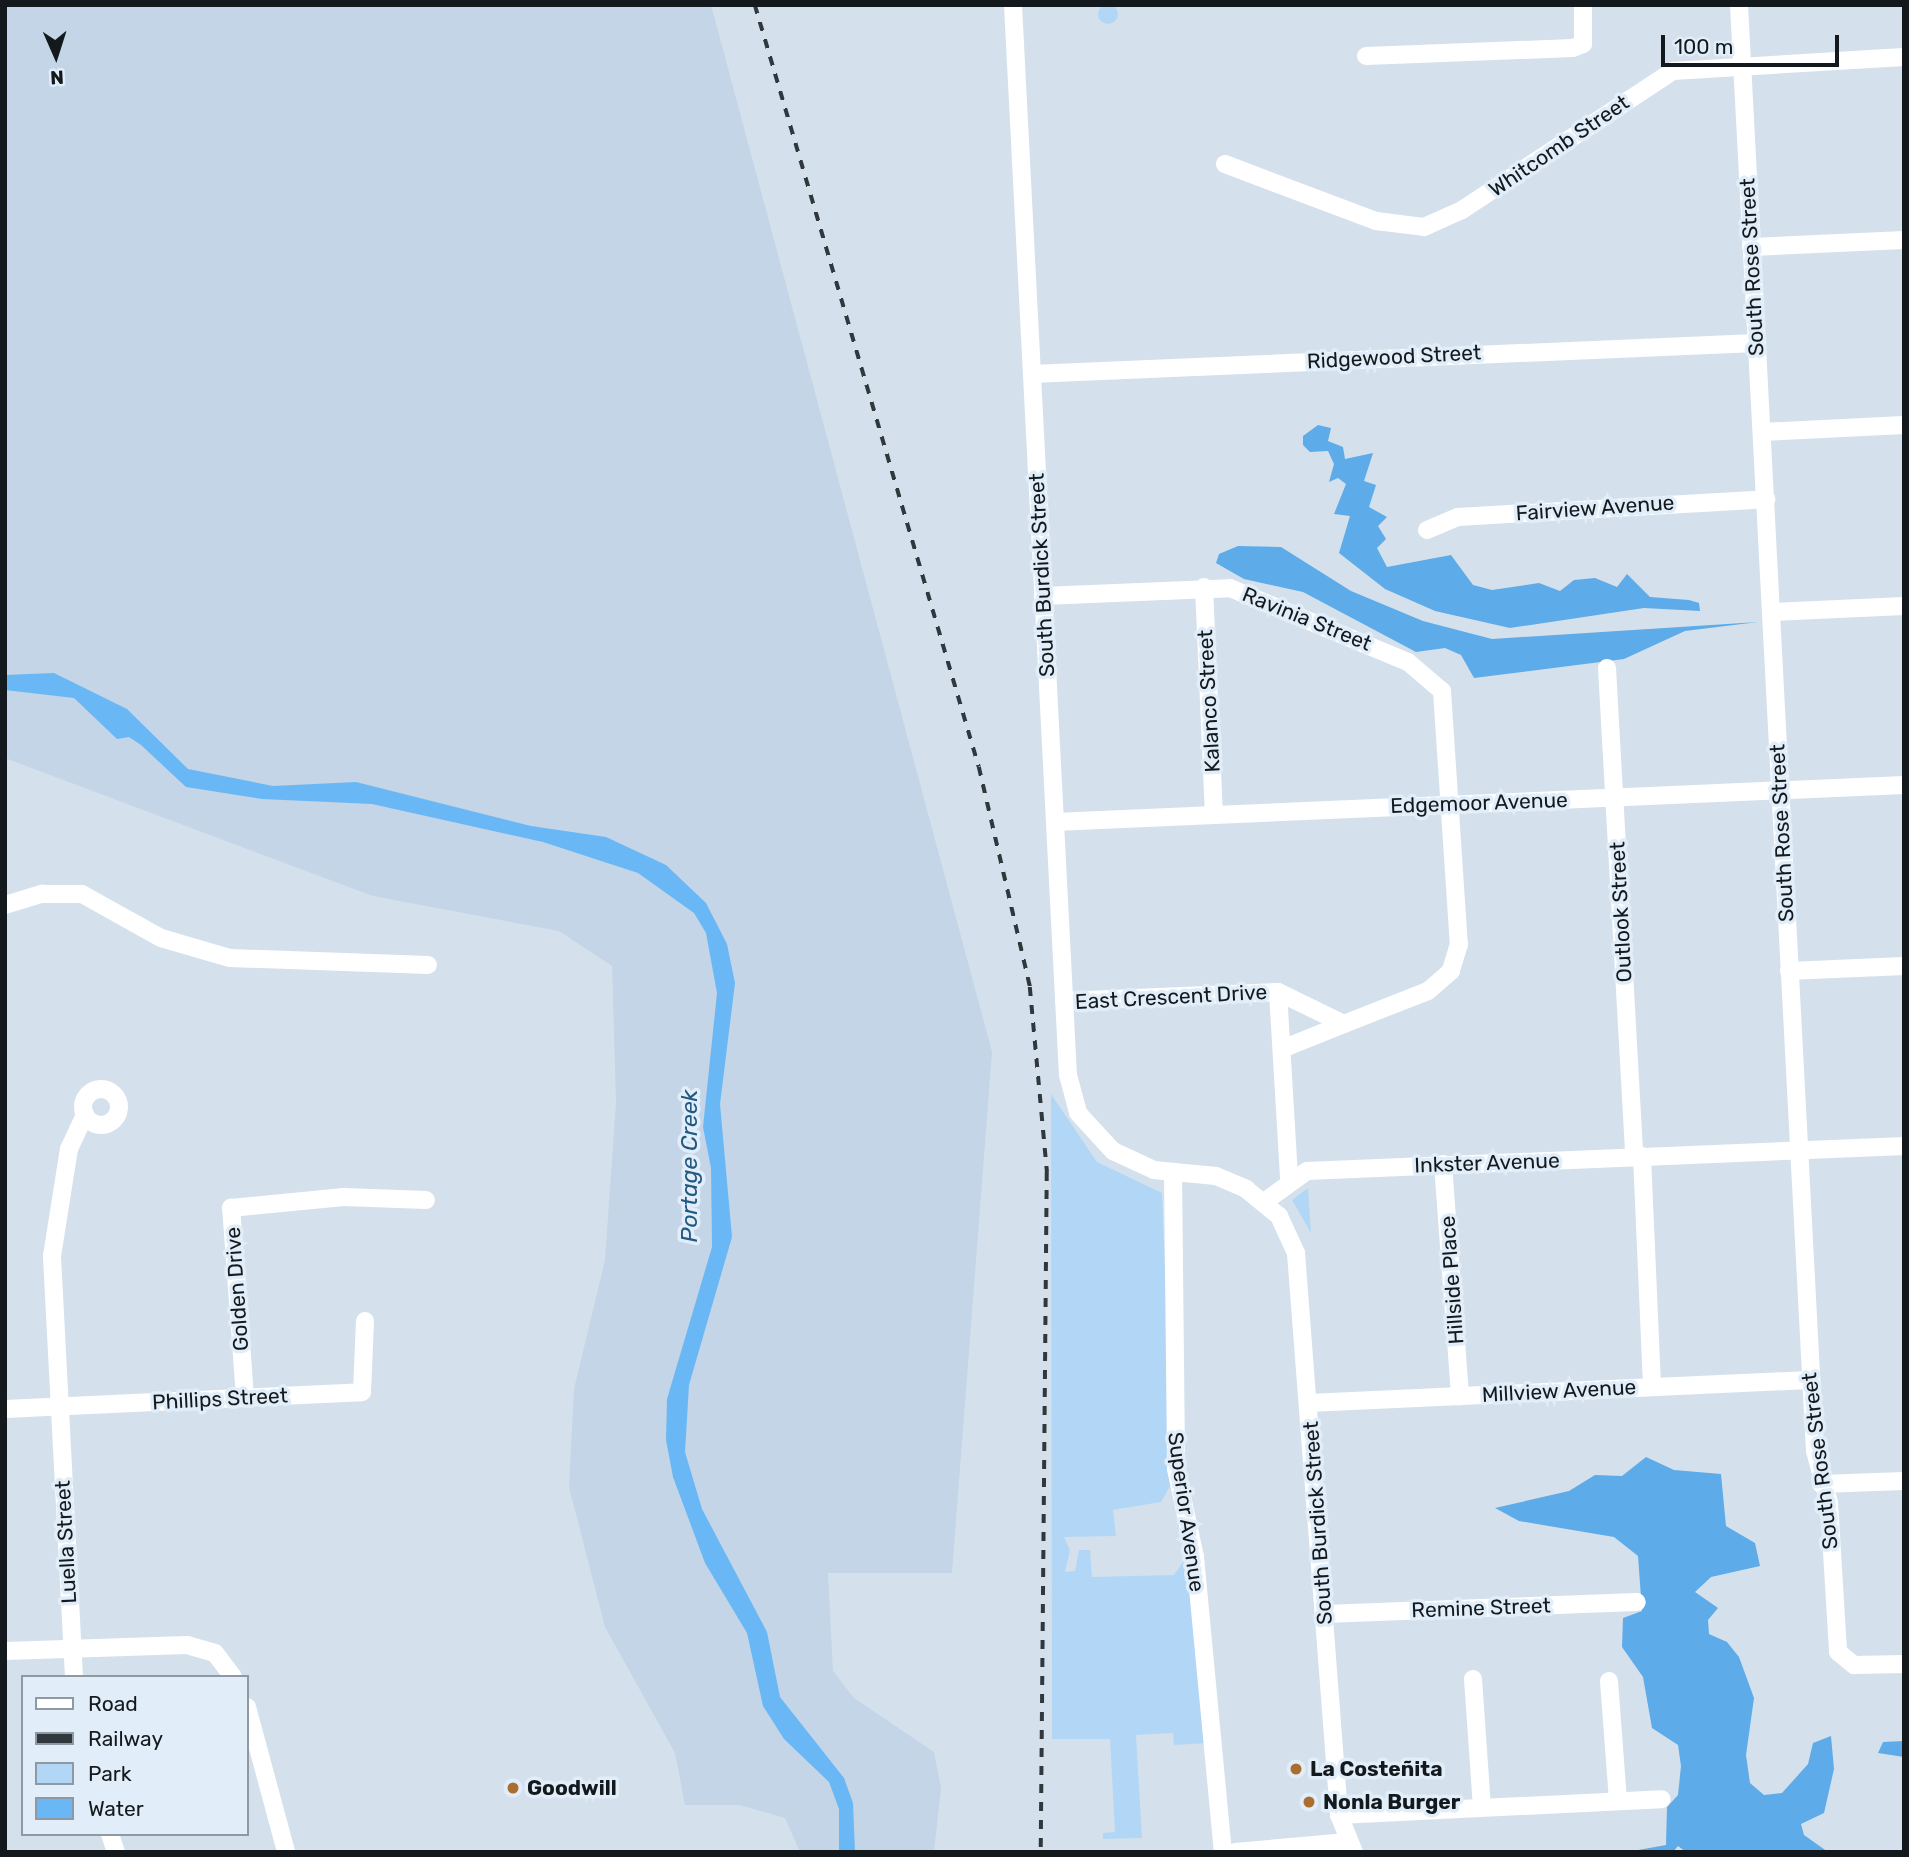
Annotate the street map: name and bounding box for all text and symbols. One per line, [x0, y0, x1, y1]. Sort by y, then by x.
north arrow [21, 21, 91, 91]
scale bar [1664, 21, 1842, 65]
text: 100 m [1674, 34, 1733, 59]
text: N [50, 66, 65, 89]
street label: Whitcomb Street [1484, 90, 1634, 202]
street label: South Rose Street [1735, 178, 1769, 356]
street label: Ridgewood Street [1306, 340, 1482, 374]
street label: South Burdick Street [1024, 472, 1060, 678]
street label: Fairview Avenue [1514, 490, 1676, 526]
street label: Ravinia Street [1239, 582, 1375, 656]
street label: Kalanco Street [1193, 629, 1225, 773]
street label: South Rose Street [1765, 744, 1799, 922]
street label: Edgemoor Avenue [1389, 787, 1569, 819]
street label: Outlook Street [1605, 841, 1637, 983]
street label: East Crescent Drive [1074, 979, 1268, 1015]
water label: Portage Creek [675, 1090, 703, 1242]
street label: Inkster Avenue [1413, 1148, 1561, 1178]
street label: Hillside Place [1435, 1215, 1469, 1345]
street label: Golden Drive [220, 1226, 254, 1352]
street label: South Rose Street [1797, 1371, 1843, 1551]
street label: Millview Avenue [1481, 1374, 1637, 1408]
street label: Phillips Street [152, 1383, 288, 1415]
street label: South Burdick Street [1298, 1420, 1338, 1626]
street label: Superior Avenue [1162, 1430, 1210, 1594]
street label: Luella Street [50, 1480, 82, 1604]
street label: Remine Street [1411, 1593, 1551, 1623]
legend [21, 1675, 248, 1836]
text: Road [88, 1691, 138, 1716]
text: Railway [88, 1726, 163, 1751]
place label: La Costeñita [1310, 1756, 1443, 1782]
text: Park [88, 1761, 132, 1786]
marker: La Costeñita [1288, 1761, 1304, 1777]
place label: Goodwill [527, 1775, 617, 1801]
marker: Goodwill [505, 1780, 521, 1796]
place label: Nonla Burger [1323, 1789, 1460, 1815]
marker: Nonla Burger [1301, 1794, 1317, 1810]
text: Water [88, 1796, 144, 1821]

